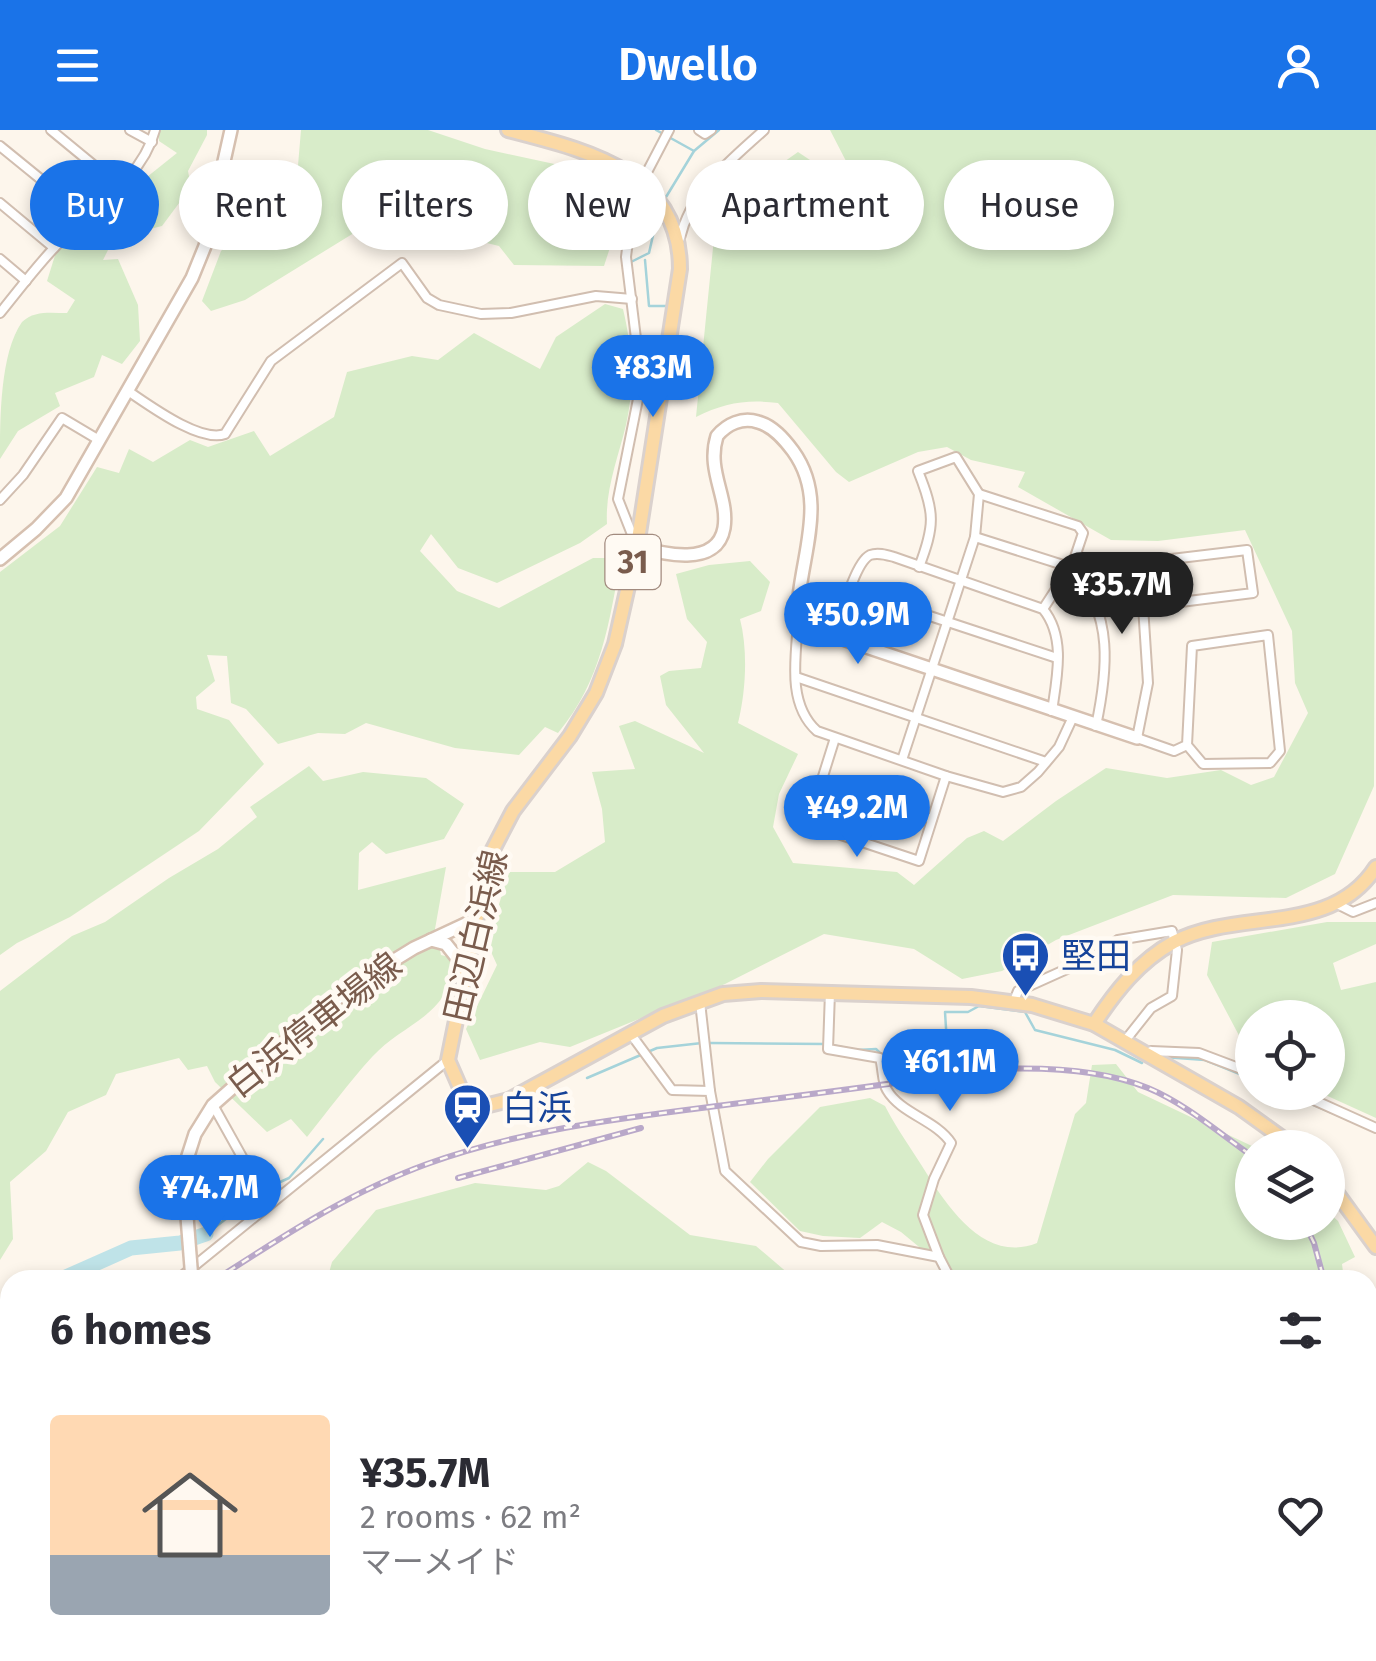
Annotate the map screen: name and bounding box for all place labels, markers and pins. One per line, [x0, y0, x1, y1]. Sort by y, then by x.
pin: ¥83M [594, 335, 712, 420]
pin: ¥35.7M [1041, 552, 1203, 637]
pin: ¥50.9M [777, 582, 939, 667]
pin: ¥49.2M [776, 775, 938, 860]
bus stop icon: 堅田 [1000, 930, 1052, 998]
place label: 堅田 [1061, 935, 1131, 977]
pin: ¥61.1M [869, 1029, 1031, 1114]
station icon: 白浜 [441, 1082, 493, 1150]
place label: 白浜 [502, 1087, 572, 1129]
pin: ¥74.7M [129, 1155, 291, 1240]

